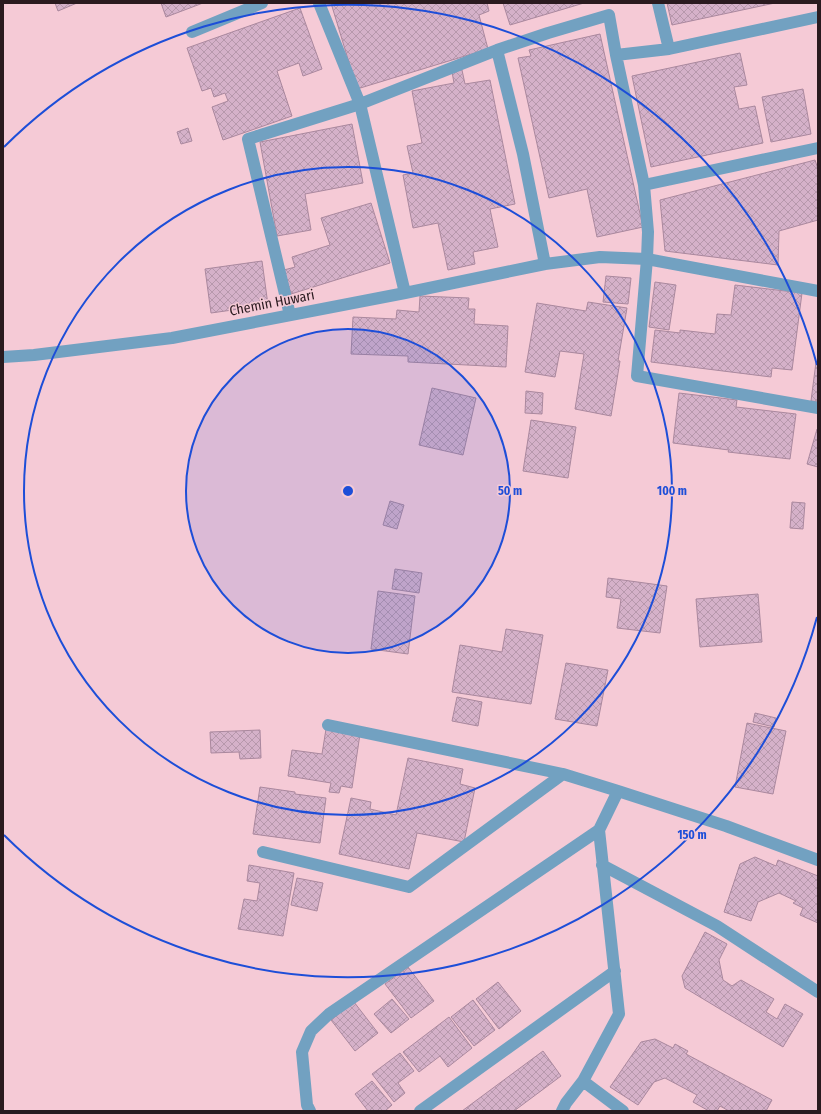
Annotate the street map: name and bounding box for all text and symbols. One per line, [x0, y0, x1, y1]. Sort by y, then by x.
street label: Chemin Huwari [228, 286, 316, 320]
centre of rings [341, 484, 355, 498]
text: 50 m [498, 484, 522, 498]
text: 100 m [657, 484, 687, 498]
text: 150 m [677, 828, 707, 842]

